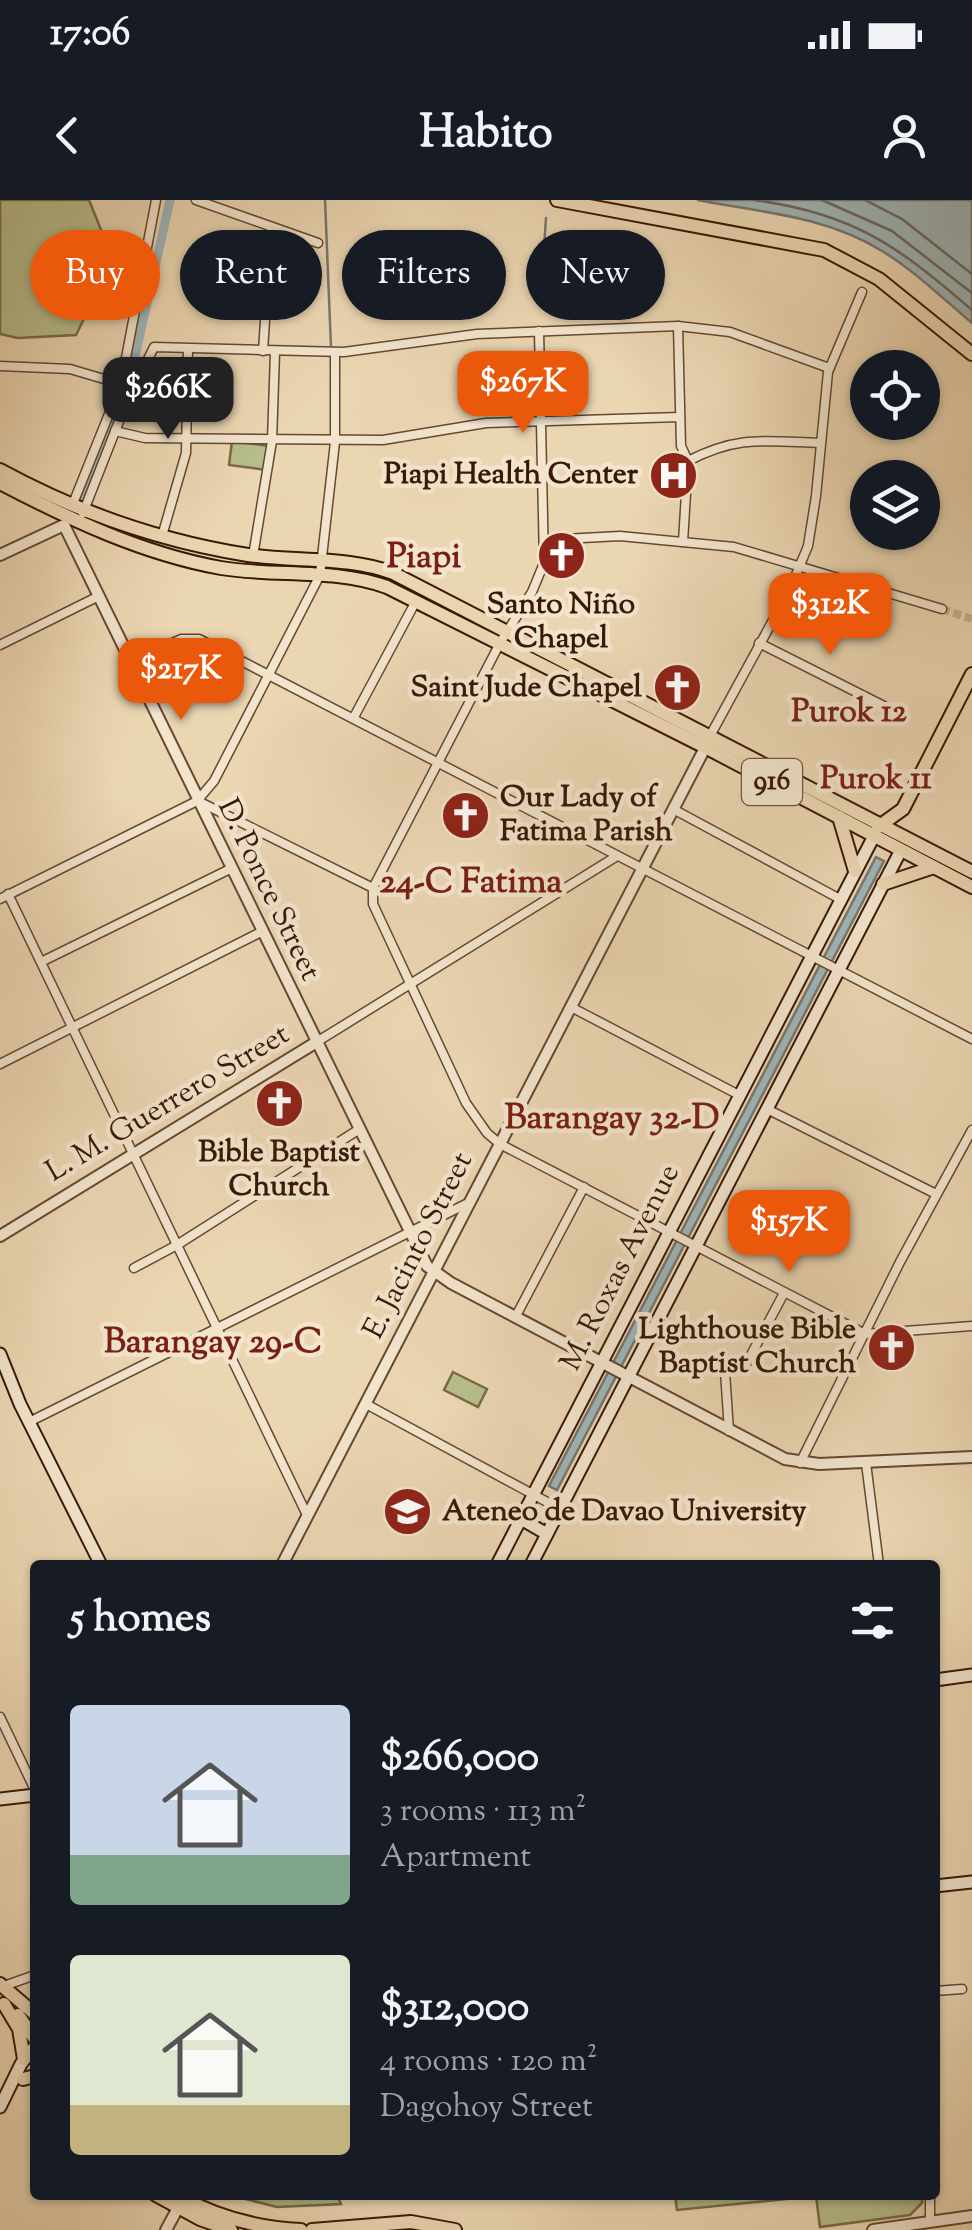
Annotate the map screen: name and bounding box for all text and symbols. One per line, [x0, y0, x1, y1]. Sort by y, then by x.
text: 17:06 [50, 8, 130, 62]
text: Habito [419, 103, 553, 168]
icon: back [40, 108, 95, 163]
icon: person [877, 108, 932, 163]
chip: Buy [30, 230, 160, 320]
chip: Rent [180, 230, 322, 320]
chip: Filters [342, 230, 506, 320]
chip: New [526, 230, 665, 320]
map controls [850, 350, 940, 550]
button: locate [850, 350, 940, 440]
pin: $267K [453, 351, 593, 436]
pin: $266K [98, 357, 238, 442]
text: $267K [479, 360, 567, 406]
text: $266K [124, 366, 212, 412]
hospital icon: Piapi Health Center [647, 449, 699, 501]
place label: Piapi Health Center [384, 454, 639, 497]
button: layers [850, 460, 940, 550]
church icon: Santo Niño Chapel [535, 530, 587, 582]
district label: Piapi [387, 533, 461, 584]
pin: $312K [760, 573, 900, 658]
text: $312K [790, 582, 870, 628]
place label: Santo Niño Chapel [487, 584, 635, 661]
pin: $217K [111, 638, 251, 723]
text: $217K [140, 647, 222, 693]
church icon: Saint Jude Chapel [651, 662, 703, 714]
place label: Saint Jude Chapel [410, 667, 643, 710]
district label: Purok 12 [791, 690, 907, 736]
district label: Purok 11 [820, 757, 932, 803]
road number: 916 [742, 759, 802, 805]
place label: Our Lady of Fatima Parish [500, 777, 673, 854]
church icon: Our Lady of Fatima Parish [439, 789, 491, 841]
street label: D. Ponce Street [205, 792, 331, 988]
district label: 24-C Fatima [380, 858, 562, 909]
street label: L. M. Guerrero Street [38, 1014, 298, 1194]
church icon: Bible Baptist Church [253, 1078, 305, 1130]
district label: Barangay 32-D [504, 1094, 720, 1145]
place label: Bible Baptist Church [198, 1132, 361, 1209]
street label: E. Jacinto Street [353, 1145, 485, 1347]
street label: M. Roxas Avenue [550, 1157, 692, 1379]
pin: $157K [719, 1190, 859, 1275]
text: $157K [750, 1199, 828, 1245]
place label: Lighthouse Bible Baptist Church [639, 1309, 856, 1386]
district label: Barangay 29-C [104, 1318, 322, 1369]
church icon: Lighthouse Bible Baptist Church [865, 1321, 917, 1373]
school or university icon: Ateneo de Davao University [381, 1486, 433, 1538]
place label: Ateneo de Davao University [442, 1491, 807, 1534]
text: 5 homes [70, 1590, 211, 1650]
icon: filters [845, 1593, 900, 1648]
text: $266,000 [380, 1729, 539, 1789]
icon: home [150, 1745, 270, 1865]
text: 3 rooms · 113 m² [380, 1789, 586, 1835]
text: Apartment [380, 1835, 531, 1881]
text: $312,000 [380, 1979, 529, 2039]
icon: home [150, 1995, 270, 2115]
text: 4 rooms · 120 m² [380, 2039, 598, 2085]
text: Dagohoy Street [380, 2085, 593, 2131]

